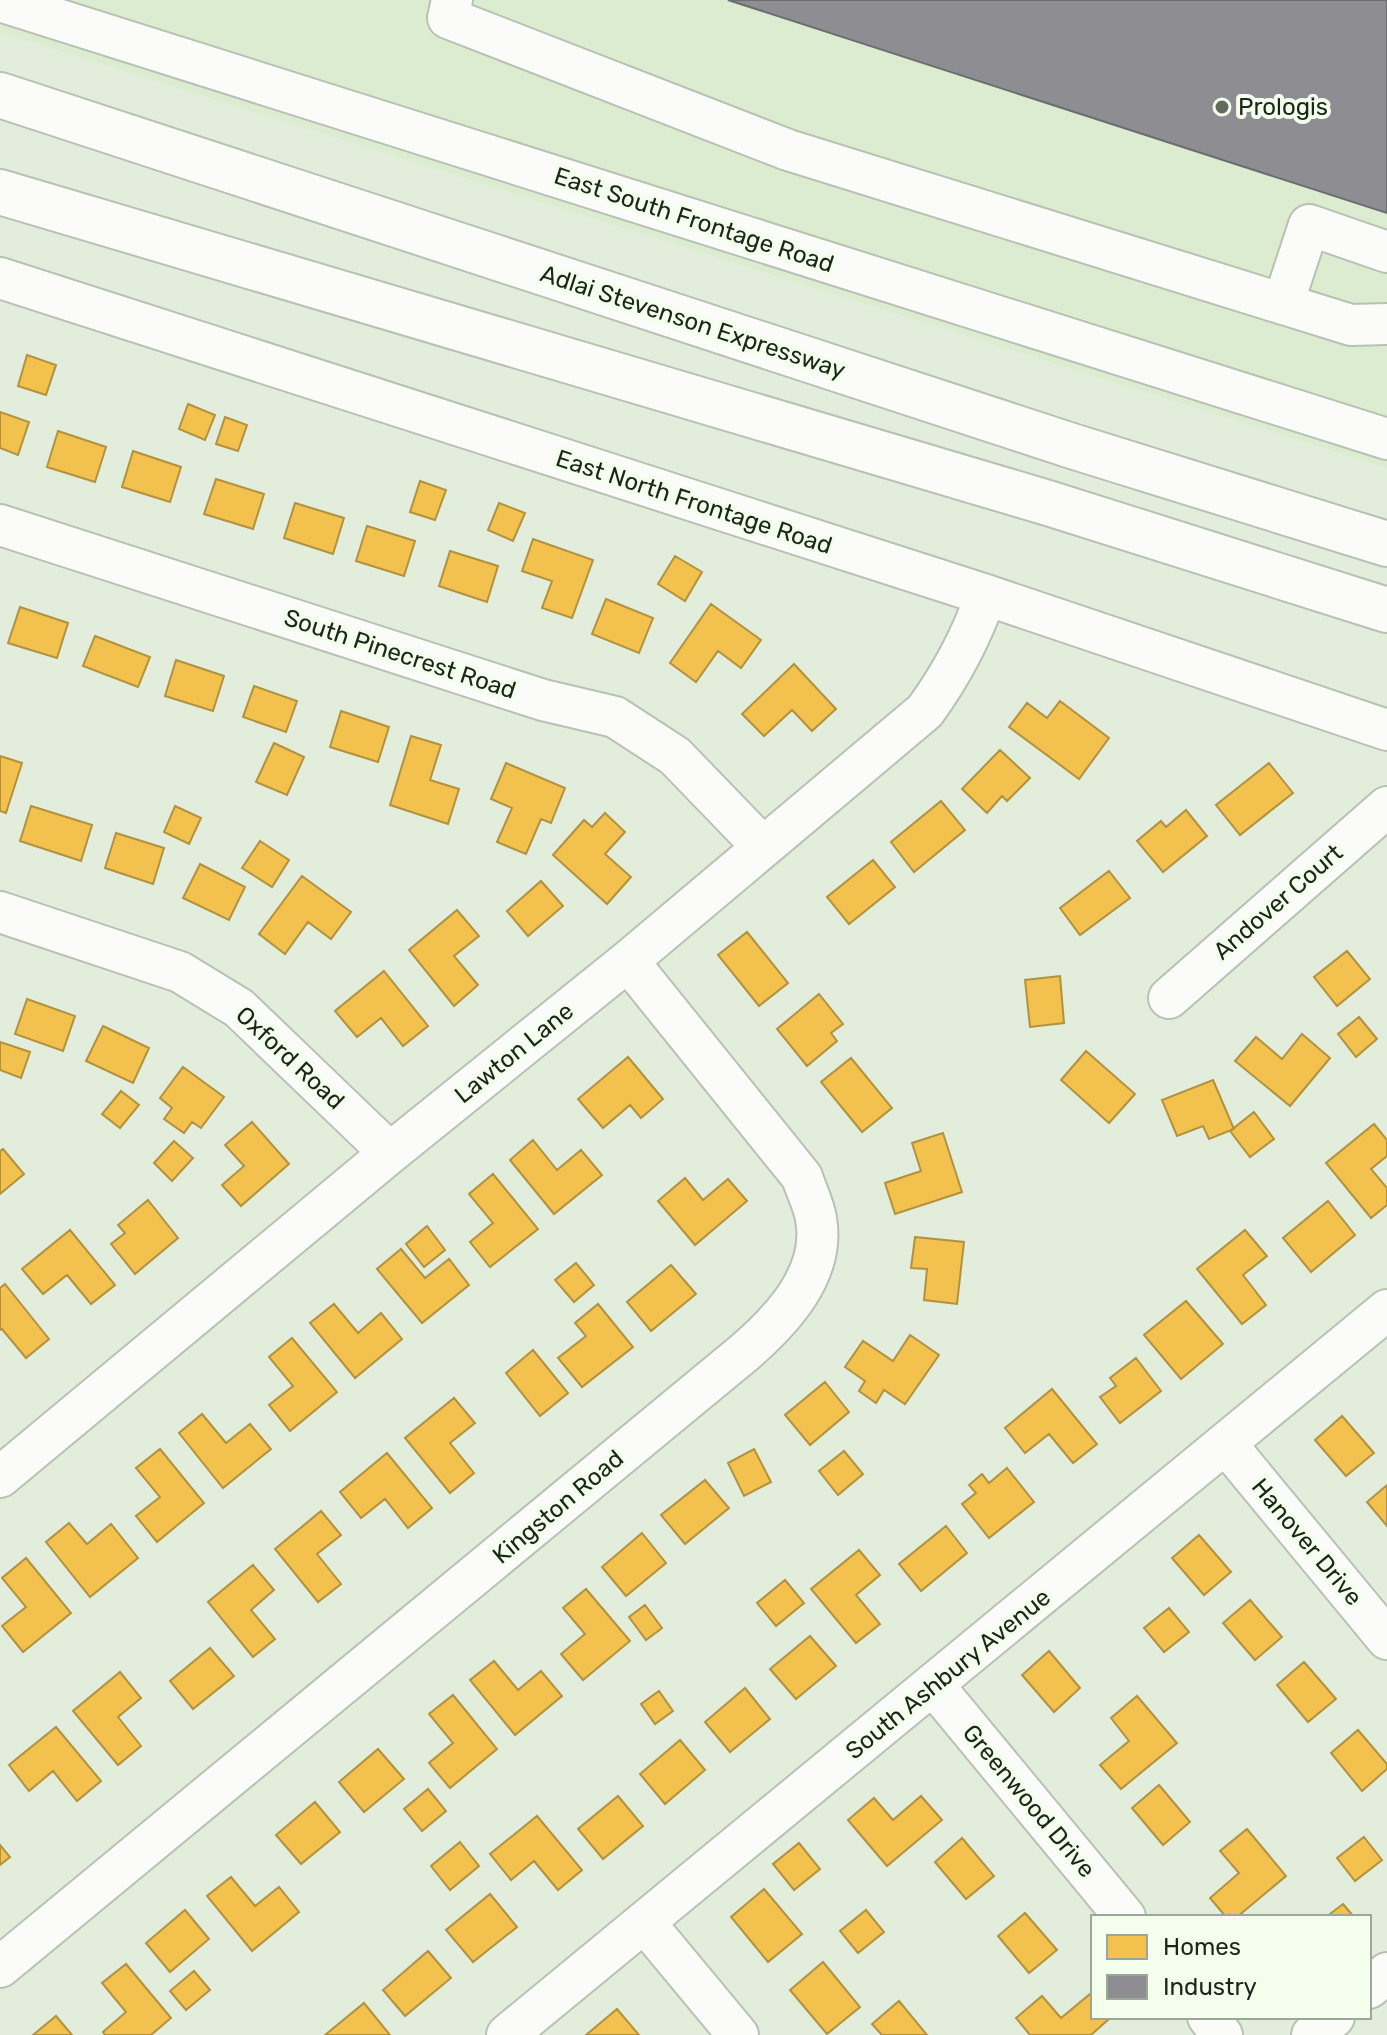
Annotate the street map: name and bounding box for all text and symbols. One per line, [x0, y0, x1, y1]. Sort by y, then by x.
place label: Prologis [1238, 93, 1328, 121]
marker: Prologis [1213, 98, 1231, 116]
street label: East South Frontage Road [551, 162, 837, 278]
street label: Adlai Stevenson Expressway [537, 259, 849, 385]
street label: East North Frontage Road [552, 444, 836, 560]
street label: South Pinecrest Road [281, 603, 519, 705]
street label: Andover Court [1208, 838, 1348, 966]
street label: Lawton Lane [449, 997, 579, 1109]
street label: Oxford Road [230, 1001, 350, 1115]
street label: Kingston Road [487, 1444, 629, 1570]
street label: Hanover Drive [1246, 1473, 1368, 1611]
street label: South Ashbury Avenue [840, 1583, 1056, 1765]
street label: Greenwood Drive [957, 1719, 1101, 1883]
legend [1091, 1915, 1371, 2019]
text: Homes [1163, 1933, 1241, 1961]
text: Industry [1163, 1973, 1257, 2001]

